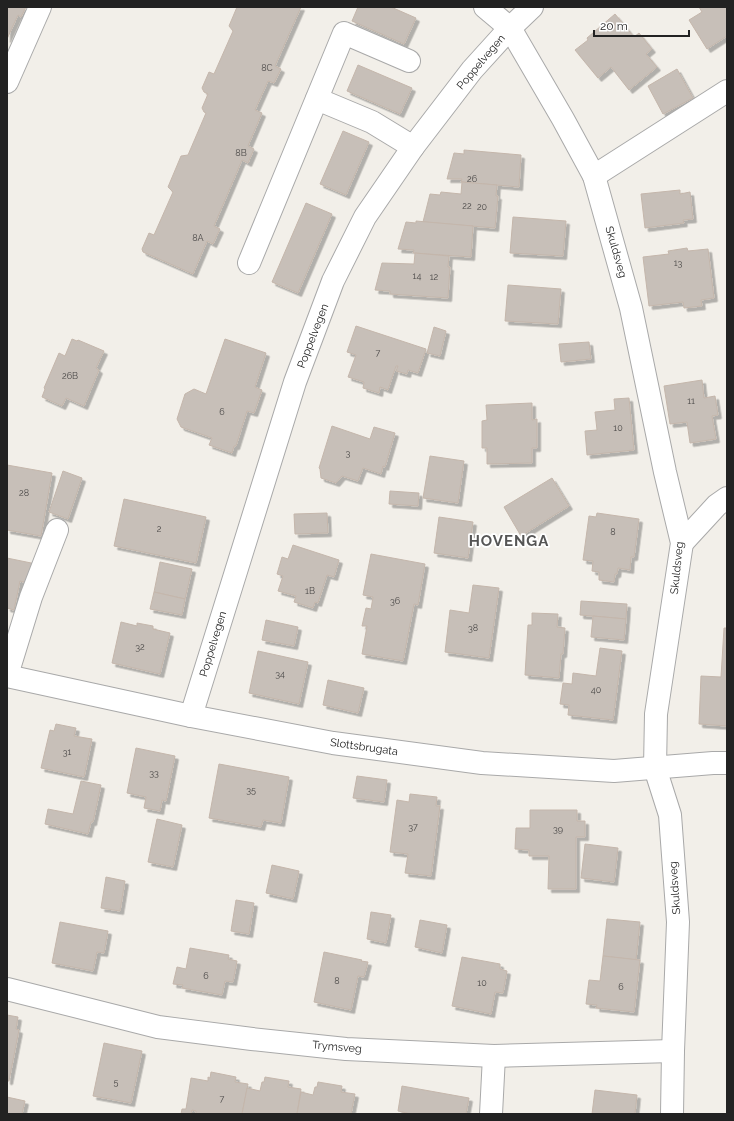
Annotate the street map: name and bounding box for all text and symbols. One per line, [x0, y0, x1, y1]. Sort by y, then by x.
scale bar [594, 12, 689, 38]
text: 20 m [600, 19, 628, 33]
street label: Poppelvegen [454, 32, 508, 92]
house number: 8C [261, 63, 273, 73]
house number: 8B [235, 148, 247, 158]
house number: 26 [467, 174, 478, 184]
house number: 22 [462, 201, 472, 211]
house number: 20 [477, 202, 488, 212]
street label: Skuldsveg [602, 225, 630, 279]
house number: 8A [192, 233, 204, 243]
house number: 13 [674, 258, 683, 268]
house number: 14 [413, 271, 421, 281]
house number: 12 [430, 272, 439, 282]
street label: Poppelvegen [295, 302, 331, 370]
house number: 7 [376, 348, 381, 358]
house number: 26B [62, 371, 78, 381]
house number: 11 [687, 396, 695, 406]
house number: 6 [219, 407, 225, 417]
house number: 10 [613, 423, 623, 433]
house number: 3 [346, 448, 351, 458]
house number: 28 [19, 488, 29, 498]
house number: 2 [157, 524, 162, 534]
house number: 8 [610, 527, 616, 537]
district label: HOVENGA [469, 532, 549, 550]
street label: Skuldsveg [668, 541, 686, 595]
house number: 1B [305, 586, 315, 596]
house number: 36 [390, 596, 401, 606]
street label: Poppelvegen [197, 610, 229, 678]
house number: 38 [468, 623, 478, 633]
house number: 32 [135, 642, 145, 652]
house number: 34 [275, 669, 285, 679]
house number: 40 [591, 685, 602, 695]
street label: Slottsbrugata [329, 736, 399, 758]
house number: 31 [63, 747, 71, 757]
house number: 33 [149, 768, 159, 778]
house number: 35 [246, 785, 256, 795]
house number: 37 [408, 822, 418, 832]
house number: 39 [553, 824, 563, 834]
street label: Skuldsveg [667, 861, 683, 915]
house number: 6 [203, 971, 209, 981]
house number: 8 [334, 976, 340, 986]
house number: 10 [477, 978, 487, 988]
house number: 6 [618, 982, 624, 992]
street label: Trymsveg [312, 1038, 362, 1056]
house number: 5 [114, 1077, 119, 1087]
house number: 7 [220, 1094, 225, 1104]

